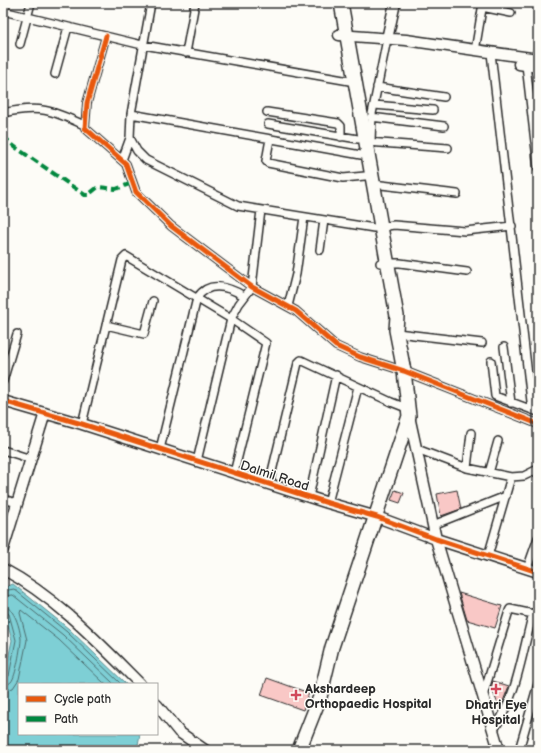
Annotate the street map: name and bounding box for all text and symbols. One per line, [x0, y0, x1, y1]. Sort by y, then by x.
street label: Dalmil Road [238, 457, 311, 495]
place label: Akshardeep Orthopaedic Hospital [304, 681, 432, 712]
legend [18, 683, 158, 735]
marker: Dhatri Eye Hospital [490, 683, 502, 695]
marker: Akshardeep Orthopaedic Hospital [290, 689, 302, 701]
text: Cycle path [54, 692, 111, 707]
place label: Dhatri Eye Hospital [465, 697, 527, 728]
text: Path [54, 712, 79, 727]

